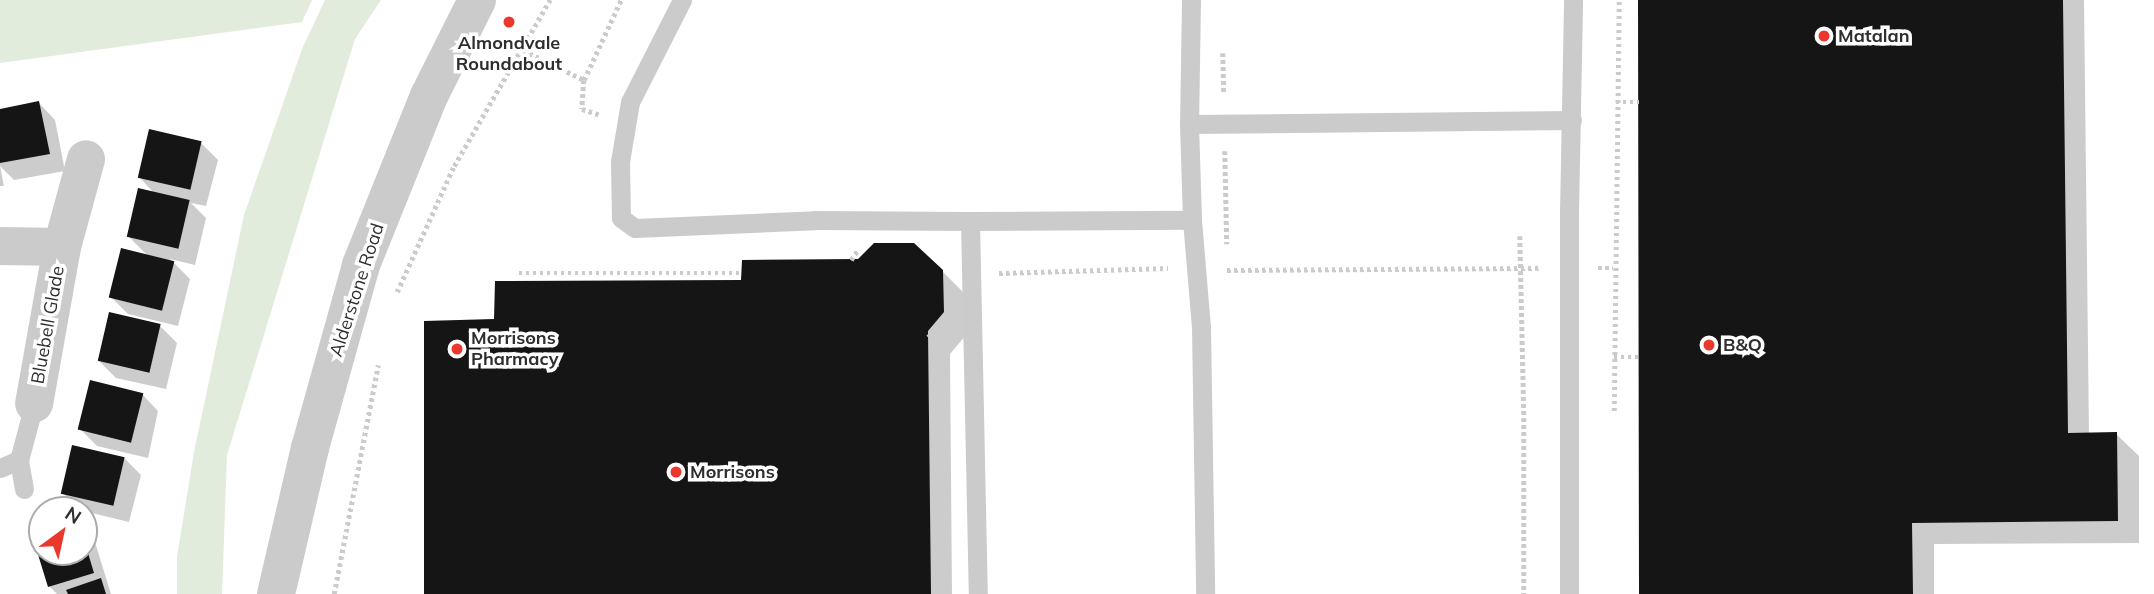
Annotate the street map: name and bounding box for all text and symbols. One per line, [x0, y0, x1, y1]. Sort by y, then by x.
marker: Almondvale Roundabout [501, 14, 517, 30]
place label: Matalan [1838, 25, 1910, 47]
marker: Matalan [1816, 28, 1832, 44]
place label: Almondvale Roundabout [456, 33, 562, 76]
street label: Alderstone Road [325, 221, 389, 359]
street label: Bluebell Glade [27, 264, 69, 386]
place label: Morrisons Pharmacy [471, 328, 558, 370]
place label: B&Q [1723, 334, 1762, 356]
marker: B&Q [1701, 337, 1717, 353]
marker: Morrisons Pharmacy [449, 341, 465, 357]
place label: Morrisons [690, 461, 775, 483]
marker: Morrisons [668, 464, 684, 480]
north arrow [28, 496, 98, 566]
text: N [61, 501, 86, 529]

